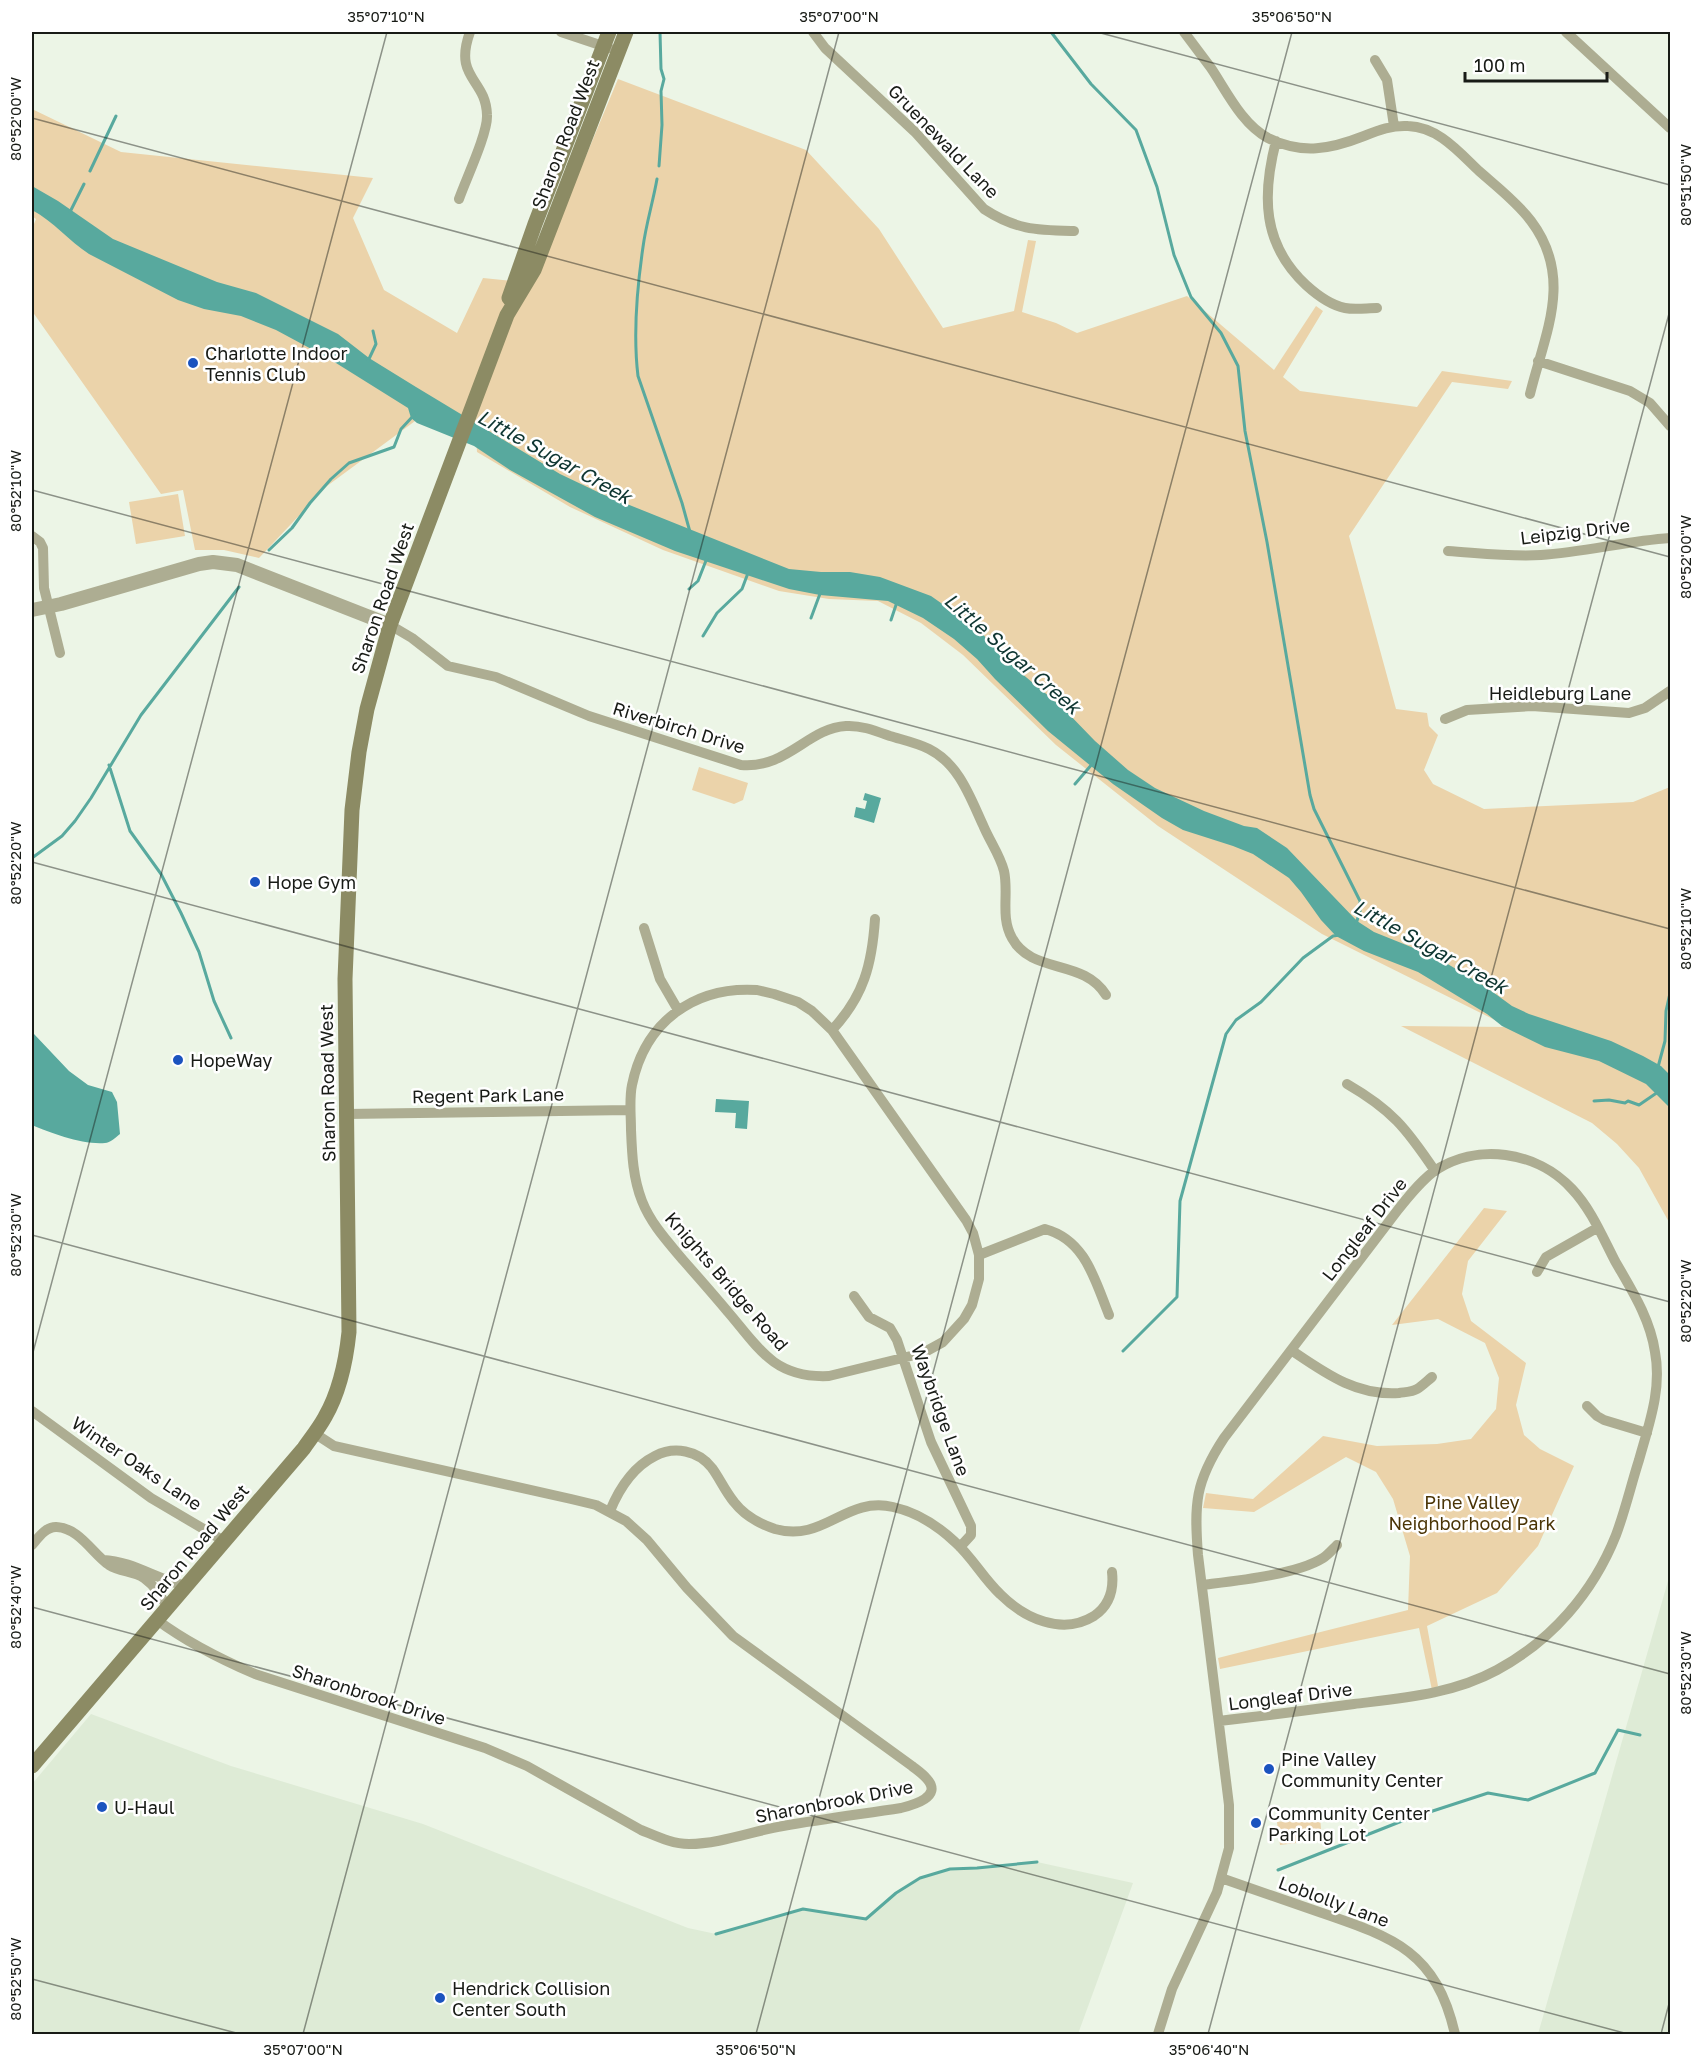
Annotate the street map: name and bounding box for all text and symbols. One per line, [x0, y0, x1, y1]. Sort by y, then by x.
text: 35°07'10"N [347, 7, 425, 25]
text: 35°07'00"N [799, 7, 879, 25]
text: 35°06'50"N [1252, 7, 1332, 25]
scale bar [1465, 45, 1608, 83]
text: 100 m [1474, 54, 1525, 76]
street label: Sharon Road West [526, 56, 604, 212]
text: 80°52'00"W [6, 77, 24, 161]
street label: Gruenewald Lane [884, 79, 1004, 203]
text: 80°51'50"W [1676, 144, 1694, 226]
place label: Charlotte Indoor Tennis Club [205, 342, 347, 385]
marker: Charlotte Indoor Tennis Club [186, 356, 200, 370]
water label: Little Sugar Creek [473, 404, 639, 510]
text: 80°52'10"W [6, 450, 24, 532]
street label: Leipzig Drive [1519, 513, 1631, 549]
text: 80°52'00"W [1676, 515, 1694, 599]
street label: Sharon Road West [346, 520, 418, 676]
water label: Little Sugar Creek [939, 587, 1088, 721]
street label: Heidleburg Lane [1489, 682, 1631, 704]
street label: Riverbirch Drive [610, 696, 748, 758]
text: 80°52'20"W [6, 821, 24, 905]
place label: Hope Gym [267, 871, 356, 893]
marker: Hope Gym [248, 875, 262, 889]
text: 80°52'10"W [1676, 888, 1694, 970]
water label: Little Sugar Creek [1349, 894, 1515, 1000]
street label: Sharon Road West [315, 1004, 339, 1162]
place label: HopeWay [190, 1049, 272, 1071]
marker: HopeWay [171, 1053, 185, 1067]
street label: Regent Park Lane [412, 1083, 564, 1107]
street label: Longleaf Drive [1317, 1173, 1411, 1285]
text: 80°52'30"W [6, 1193, 24, 1277]
street label: Knights Bridge Road [661, 1207, 793, 1355]
text: 80°52'20"W [1676, 1259, 1694, 1343]
street label: Waybridge Lane [907, 1341, 975, 1479]
street label: Winter Oaks Lane [68, 1411, 206, 1515]
street label: Sharon Road West [135, 1479, 253, 1615]
park label: Pine Valley Neighborhood Park [1388, 1491, 1556, 1534]
text: 80°52'40"W [6, 1565, 24, 1649]
text: 80°52'30"W [1676, 1631, 1694, 1715]
street label: Sharonbrook Drive [289, 1659, 449, 1729]
street label: Longleaf Drive [1227, 1677, 1353, 1715]
place label: Pine Valley Community Center [1281, 1748, 1443, 1791]
marker: Pine Valley Community Center [1262, 1762, 1276, 1776]
street label: Sharonbrook Drive [753, 1775, 915, 1827]
place label: U-Haul [114, 1796, 175, 1818]
marker: U-Haul [95, 1800, 109, 1814]
place label: Community Center Parking Lot [1268, 1802, 1430, 1845]
marker: Community Center Parking Lot [1249, 1816, 1263, 1830]
street label: Loblolly Lane [1276, 1871, 1392, 1931]
text: 80°52'50"W [6, 1937, 24, 2021]
place label: Hendrick Collision Center South [452, 1977, 610, 2020]
marker: Hendrick Collision Center South [433, 1991, 447, 2005]
text: 35°07'00"N [263, 2040, 343, 2058]
text: 35°06'50"N [716, 2040, 796, 2058]
text: 35°06'40"N [1169, 2040, 1249, 2058]

